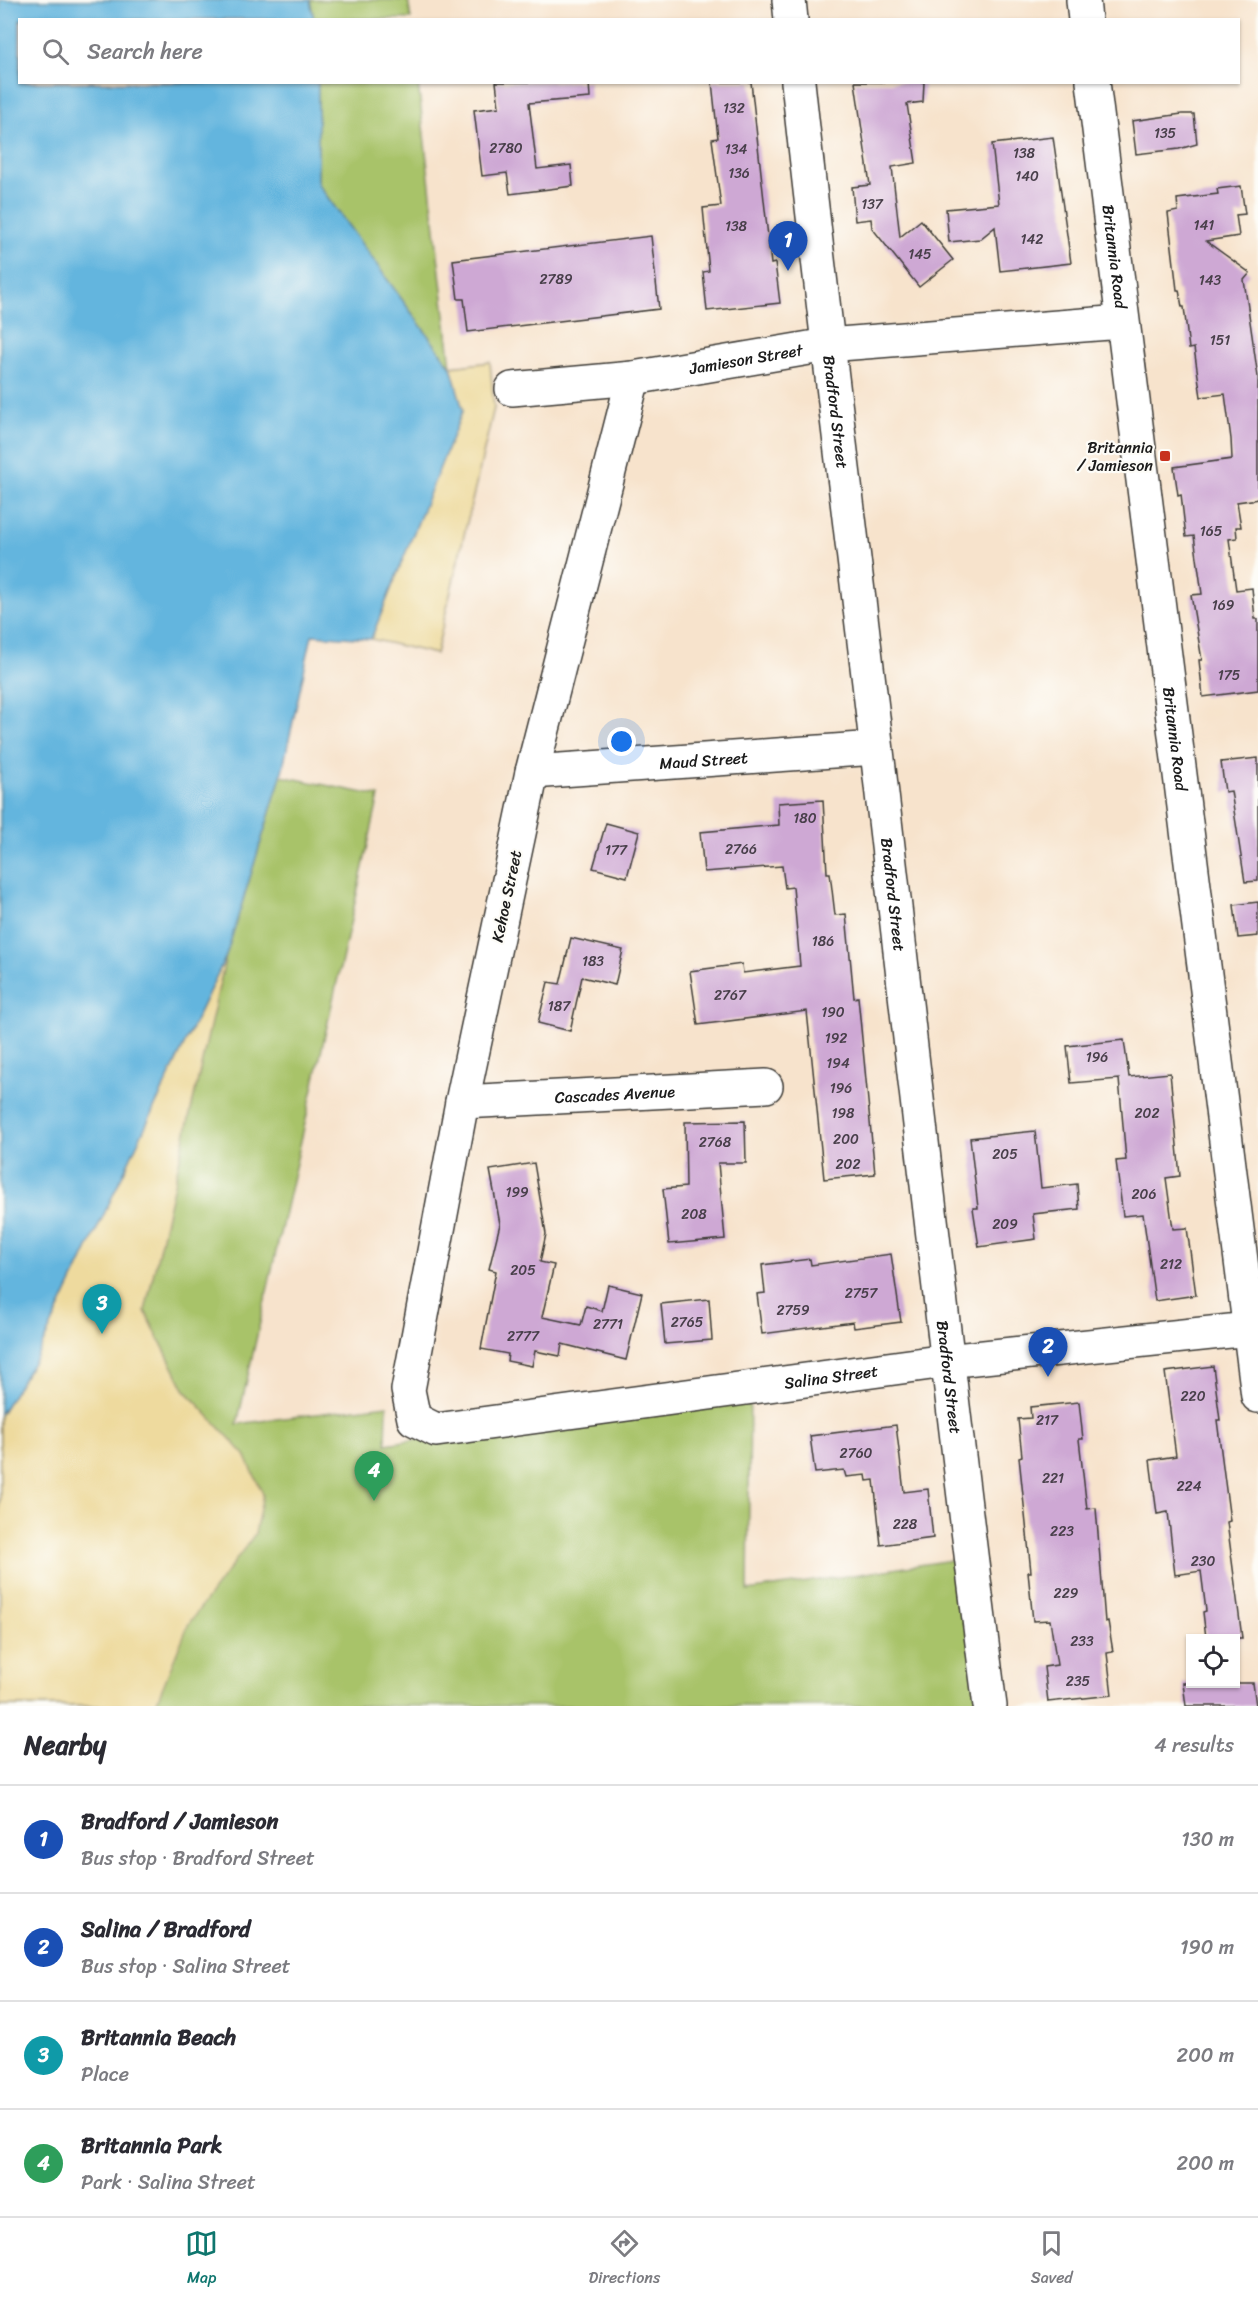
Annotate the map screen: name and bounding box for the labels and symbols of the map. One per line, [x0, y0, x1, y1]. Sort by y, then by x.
house number: 132 [723, 96, 745, 121]
house number: 135 [1154, 121, 1177, 146]
house number: 2780 [489, 136, 523, 161]
house number: 134 [725, 137, 747, 162]
house number: 138 [1013, 141, 1036, 166]
house number: 136 [728, 161, 750, 186]
house number: 140 [1015, 164, 1039, 189]
house number: 137 [861, 192, 884, 217]
street label: Britannia Road [1094, 203, 1136, 312]
house number: 141 [1194, 213, 1214, 238]
house number: 138 [725, 214, 748, 239]
pin: 1 [768, 222, 808, 271]
house number: 142 [1021, 227, 1043, 252]
house number: 145 [908, 242, 932, 267]
house number: 2789 [539, 267, 573, 292]
house number: 143 [1199, 268, 1222, 293]
house number: 151 [1210, 328, 1230, 353]
street label: Jamieson Street [686, 335, 805, 383]
street label: Bradford Street [814, 354, 857, 470]
place label: Britannia / Jamieson [1077, 433, 1153, 480]
marker: Britannia / Jamieson [1158, 449, 1172, 463]
house number: 165 [1200, 519, 1223, 544]
house number: 169 [1212, 593, 1235, 618]
house number: 175 [1218, 663, 1241, 688]
street label: Britannia Road [1154, 685, 1196, 794]
your location [607, 727, 636, 756]
street label: Maud Street [658, 743, 749, 778]
house number: 180 [793, 806, 817, 831]
street label: Bradford Street [872, 836, 914, 953]
house number: 2766 [725, 837, 757, 862]
house number: 177 [605, 838, 628, 863]
street label: Kehoe Street [483, 847, 530, 945]
house number: 186 [812, 929, 834, 954]
house number: 183 [582, 949, 604, 974]
house number: 2767 [714, 983, 747, 1008]
house number: 187 [548, 994, 571, 1019]
house number: 190 [821, 1000, 845, 1025]
house number: 192 [825, 1026, 847, 1051]
house number: 196 [1086, 1045, 1108, 1070]
house number: 194 [826, 1051, 850, 1076]
house number: 196 [830, 1076, 852, 1101]
street label: Cascades Avenue [554, 1077, 676, 1112]
house number: 198 [831, 1101, 855, 1126]
house number: 202 [1134, 1101, 1160, 1126]
house number: 200 [833, 1127, 859, 1152]
house number: 2768 [699, 1130, 732, 1155]
house number: 205 [992, 1142, 1018, 1167]
house number: 202 [835, 1152, 861, 1177]
house number: 199 [505, 1180, 529, 1205]
house number: 206 [1132, 1182, 1156, 1207]
house number: 208 [681, 1202, 707, 1227]
house number: 209 [992, 1212, 1018, 1237]
house number: 212 [1160, 1252, 1182, 1277]
house number: 205 [510, 1258, 536, 1283]
house number: 2757 [845, 1281, 878, 1306]
pin: 3 [82, 1284, 122, 1334]
house number: 2759 [776, 1298, 810, 1323]
house number: 2765 [671, 1310, 704, 1335]
house number: 2771 [593, 1312, 623, 1337]
street label: Bradford Street [928, 1319, 970, 1436]
house number: 2777 [507, 1324, 540, 1349]
pin: 2 [1028, 1328, 1068, 1377]
street label: Salina Street [782, 1356, 880, 1398]
house number: 220 [1180, 1384, 1206, 1409]
house number: 217 [1036, 1408, 1059, 1433]
house number: 2760 [840, 1441, 873, 1466]
pin: 4 [354, 1452, 394, 1501]
house number: 221 [1042, 1466, 1064, 1491]
house number: 224 [1177, 1474, 1202, 1499]
house number: 228 [893, 1512, 918, 1537]
house number: 223 [1050, 1519, 1074, 1544]
house number: 230 [1191, 1549, 1215, 1574]
house number: 229 [1054, 1581, 1079, 1606]
house number: 233 [1070, 1629, 1094, 1654]
house number: 235 [1066, 1669, 1091, 1694]

